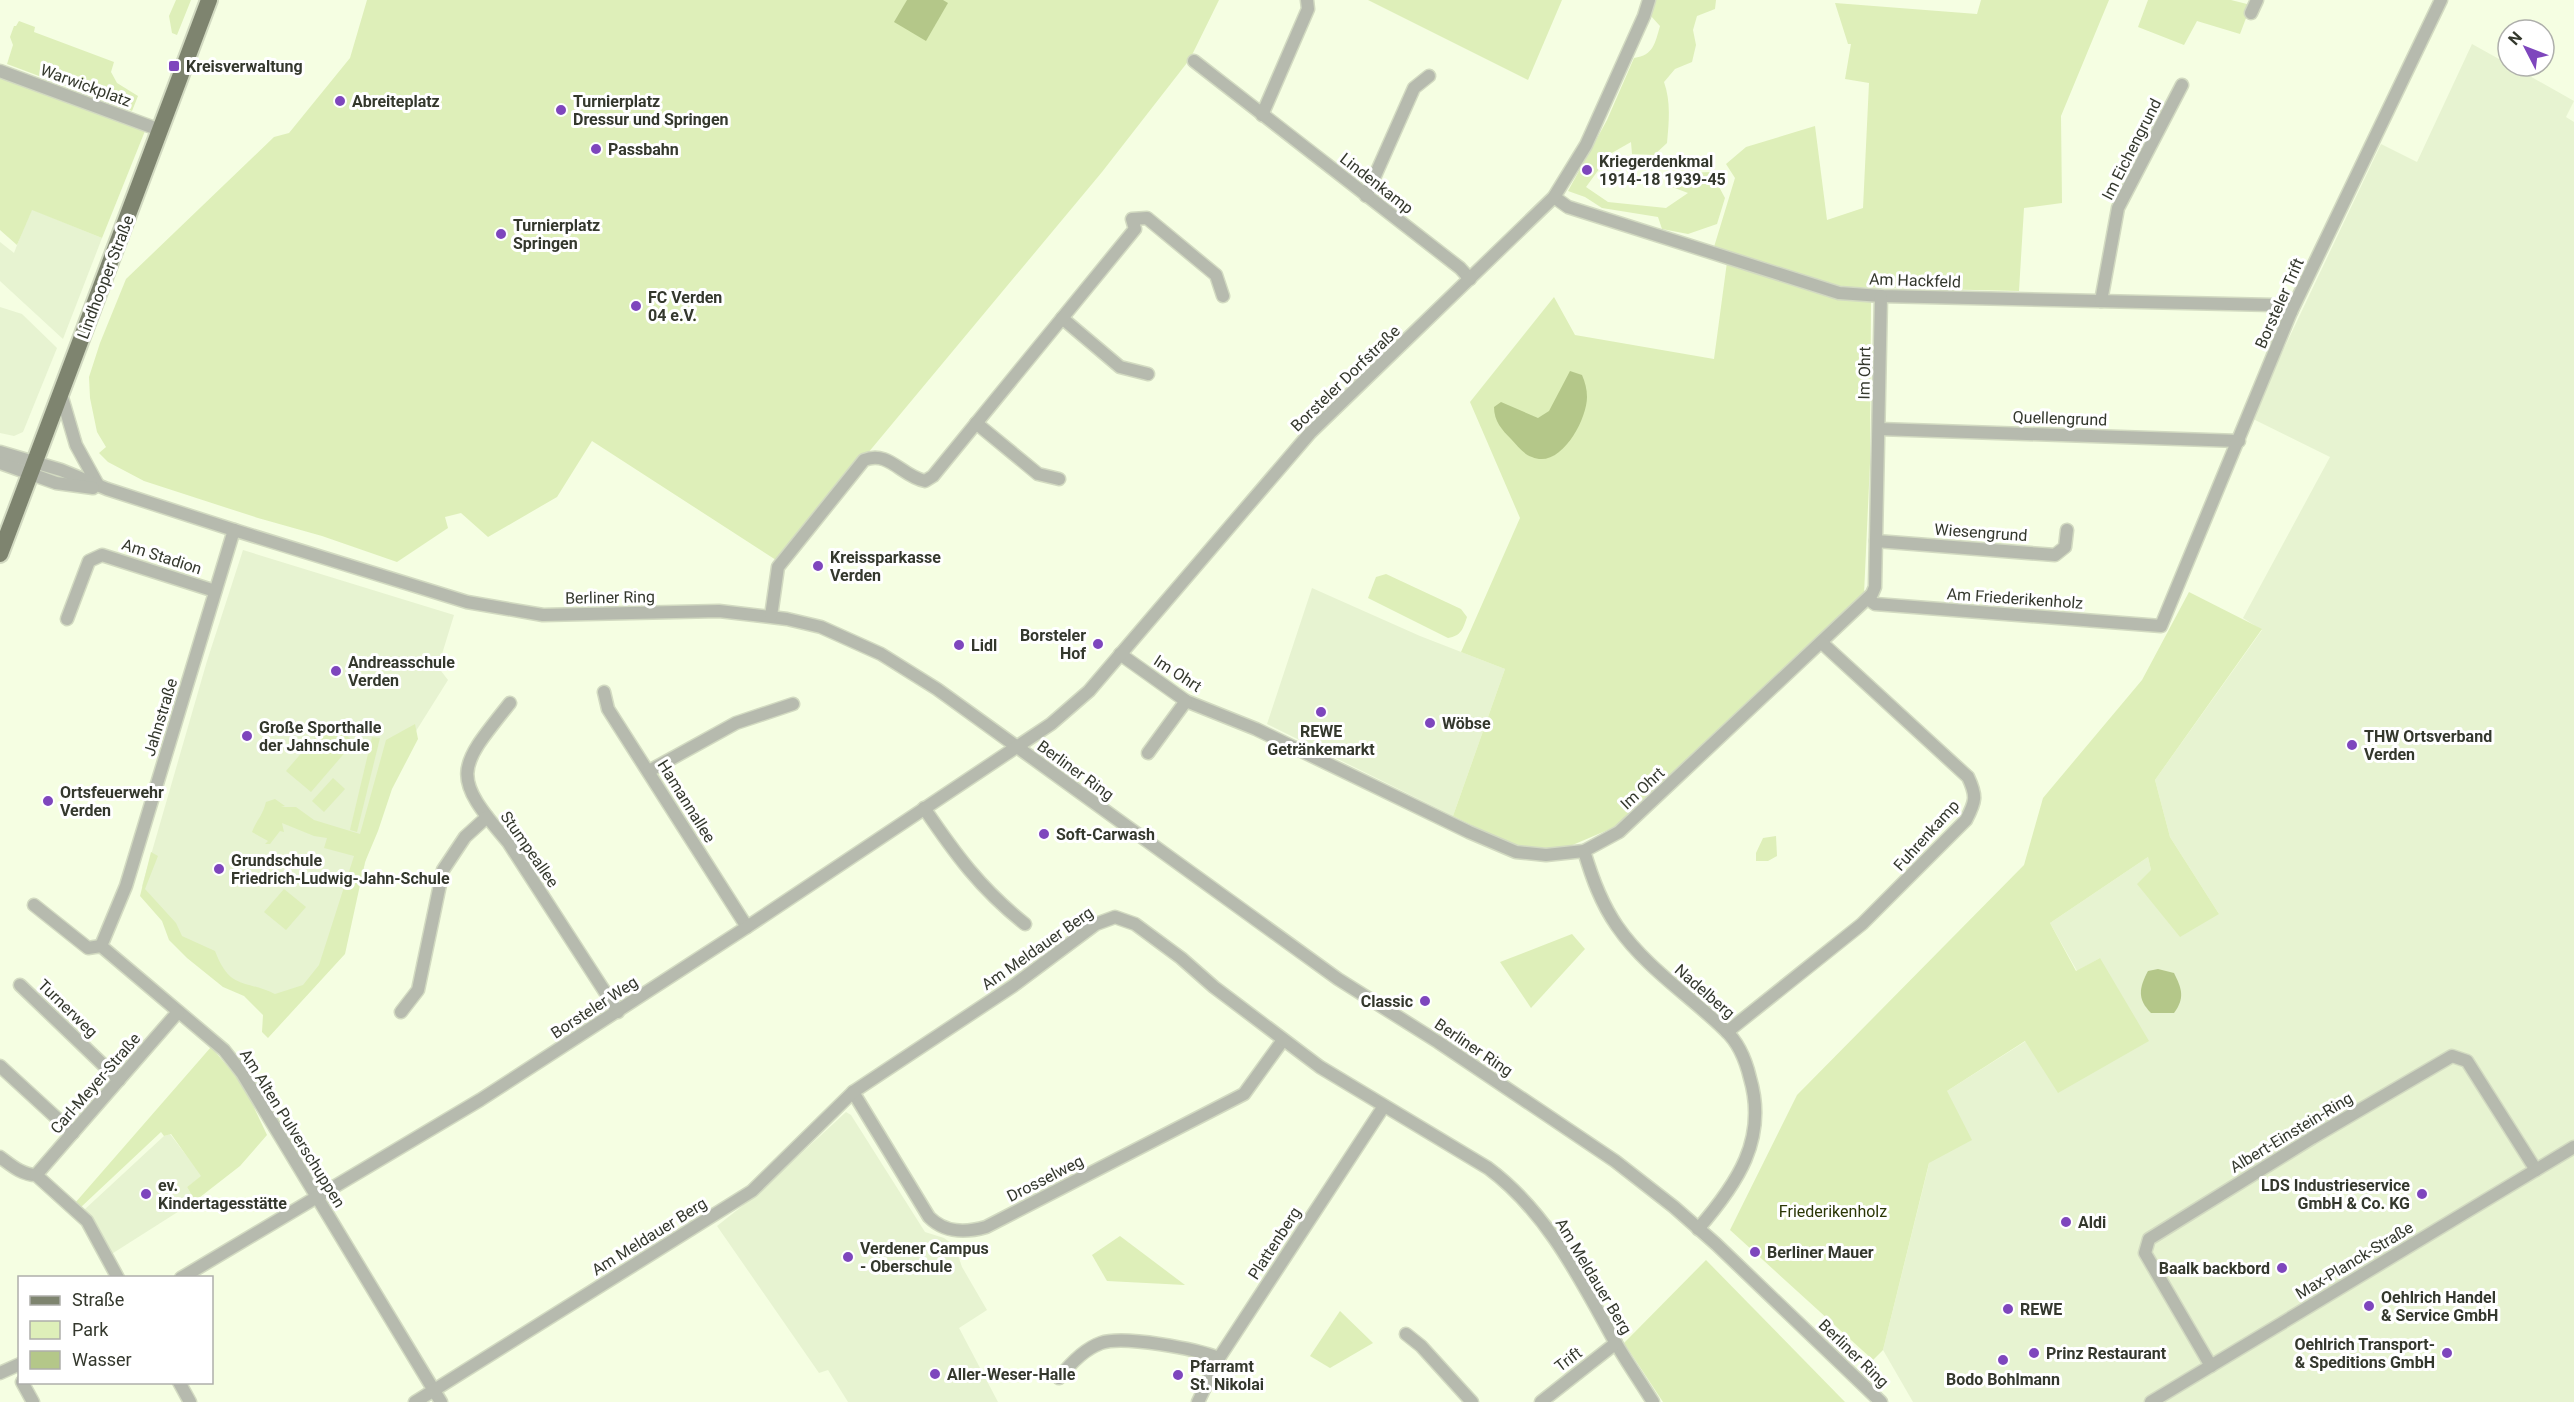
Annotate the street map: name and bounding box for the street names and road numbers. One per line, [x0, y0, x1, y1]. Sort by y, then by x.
street label: Warwickplatz [38, 60, 134, 111]
street label: Im Eichengrund [2098, 95, 2165, 203]
street label: Lindenkamp [1336, 149, 1417, 218]
street label: Lindhooper Straße [73, 213, 138, 342]
street label: Borsteler Trift [2251, 255, 2308, 351]
street label: Am Hackfeld [1869, 269, 1961, 292]
street label: Borsteler Dorfstraße [1287, 321, 1404, 435]
street label: Im Ohrt [1855, 346, 1874, 400]
street label: Quellengrund [2012, 407, 2108, 430]
street label: Wiesengrund [1934, 520, 2028, 545]
street label: Am Stadion [120, 535, 204, 578]
street label: Am Friederikenholz [1946, 584, 2084, 613]
street label: Berliner Ring [565, 587, 655, 608]
street label: Im Ohrt [1150, 651, 1205, 696]
street label: Jahnstraße [140, 676, 181, 758]
street label: Berliner Ring [1034, 736, 1118, 805]
street label: Hamannallee [654, 756, 720, 846]
street label: Im Ohrt [1616, 763, 1668, 813]
street label: Fuhrenkamp [1890, 796, 1963, 875]
street label: Stumpeallee [496, 808, 563, 891]
street label: Am Meldauer Berg [978, 903, 1097, 994]
street label: Nadelberg [1671, 960, 1739, 1023]
street label: Borsteler Weg [547, 972, 641, 1043]
street label: Turnerweg [34, 975, 101, 1041]
street label: Berliner Ring [1431, 1014, 1516, 1080]
street label: Carl-Meyer-Straße [46, 1029, 144, 1138]
street label: Am Alten Pulverschuppen [236, 1046, 349, 1211]
street label: Albert-Einstein-Ring [2226, 1088, 2356, 1177]
street label: Drosselweg [1004, 1151, 1087, 1206]
street label: Am Meldauer Berg [588, 1193, 710, 1279]
street label: Plattenberg [1244, 1204, 1305, 1283]
street label: Am Meldauer Berg [1551, 1215, 1636, 1338]
street label: Max-Planck-Straße [2292, 1218, 2417, 1303]
street label: Berliner Ring [1815, 1315, 1893, 1391]
street label: Trift [1551, 1343, 1586, 1376]

